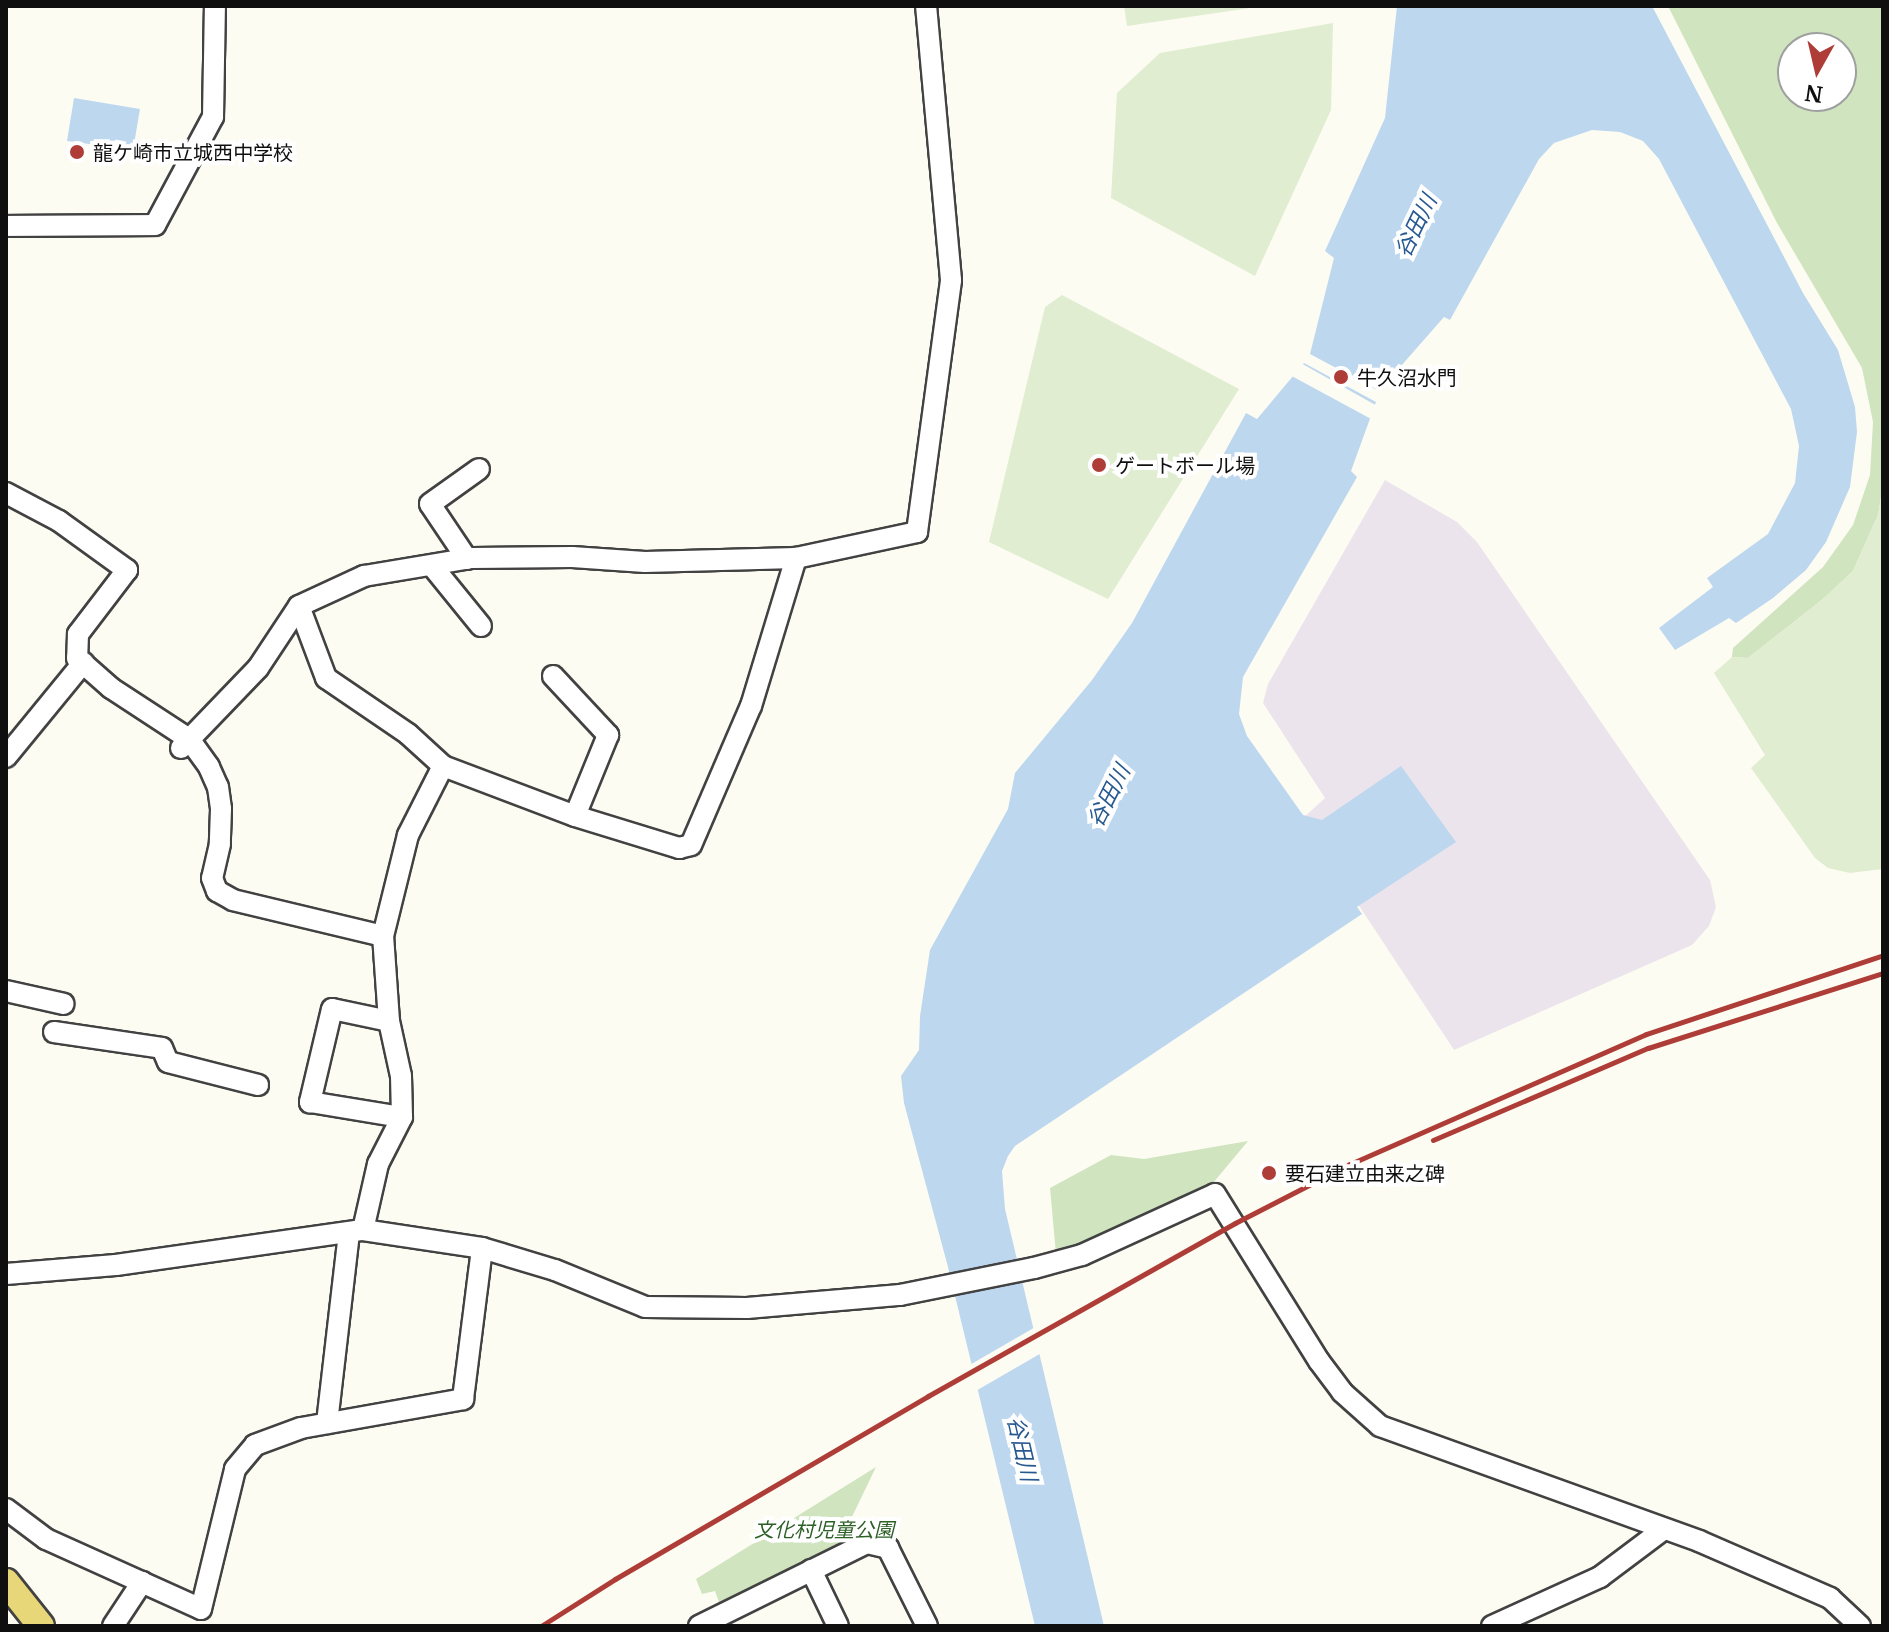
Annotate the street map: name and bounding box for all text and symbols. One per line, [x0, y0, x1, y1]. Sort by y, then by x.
north arrow [1777, 32, 1857, 112]
text: N [1803, 79, 1825, 109]
place label: 龍ケ崎市立城西中学校 [93, 140, 293, 164]
marker: 龍ケ崎市立城西中学校 [68, 143, 86, 161]
water label: 谷田川 [1390, 191, 1442, 261]
place label: 牛久沼水門 [1357, 365, 1457, 389]
marker: 牛久沼水門 [1332, 368, 1350, 386]
place label: ゲートボール場 [1115, 453, 1255, 477]
marker: ゲートボール場 [1090, 456, 1108, 474]
water label: 谷田川 [1082, 761, 1136, 831]
place label: 要石建立由来之碑 [1285, 1161, 1445, 1185]
marker: 要石建立由来之碑 [1260, 1164, 1278, 1182]
water label: 谷田川 [1002, 1414, 1042, 1484]
park label: 文化村児童公園 [754, 1517, 894, 1541]

